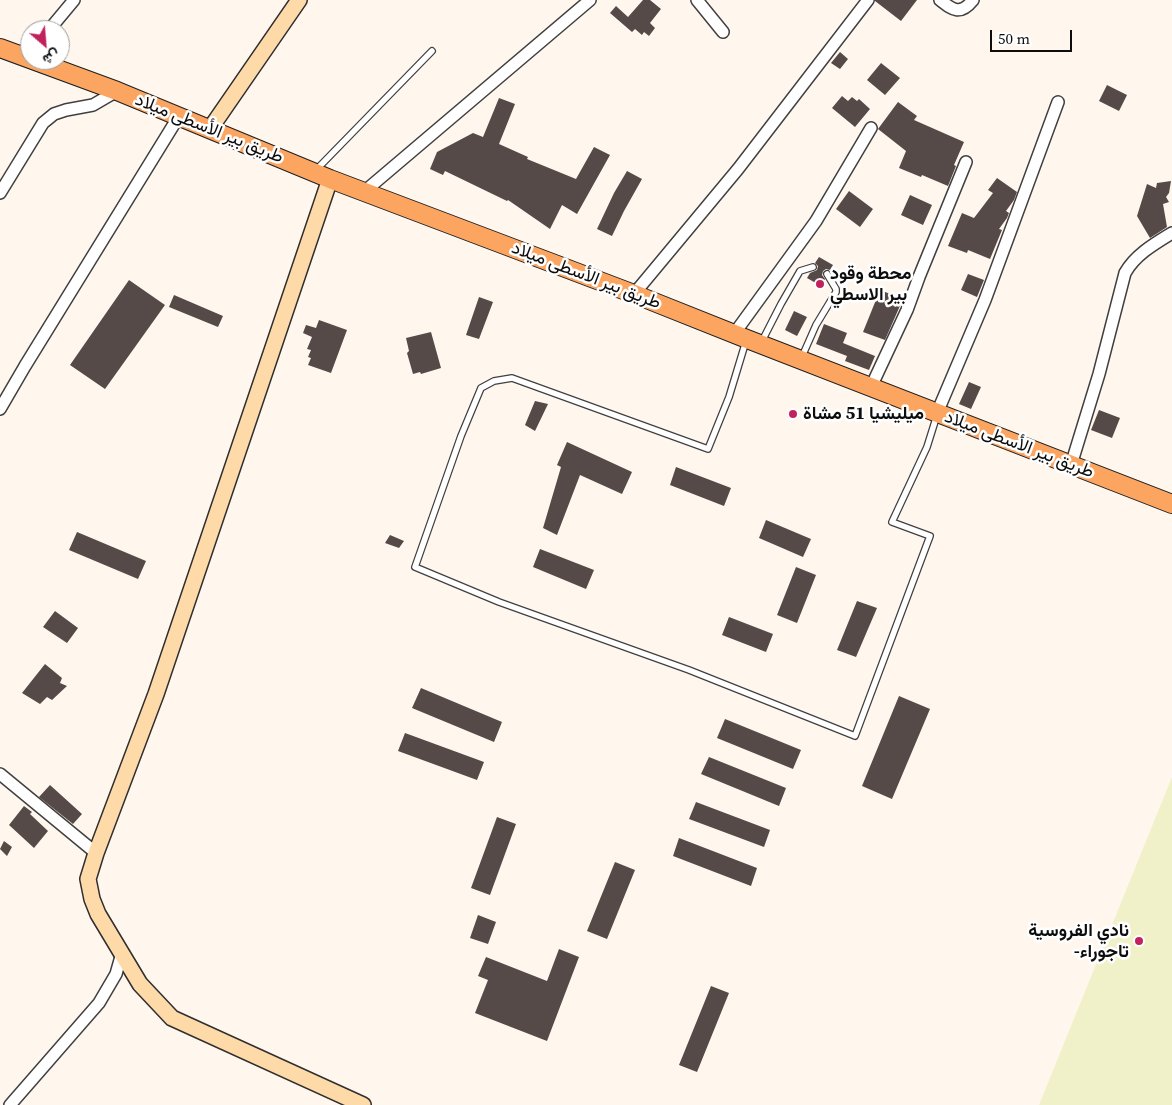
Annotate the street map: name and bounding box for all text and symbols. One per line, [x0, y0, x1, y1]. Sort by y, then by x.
north arrow [20, 20, 70, 70]
scale bar [992, 20, 1074, 52]
text: 50 m [998, 28, 1030, 49]
text: ش [39, 45, 63, 70]
street label: طريق بير الأسطى ميلاد [132, 89, 286, 169]
street label: طريق بير الأسطى ميلاد [508, 238, 664, 314]
place label: محطة وقود بير الاسطي [830, 263, 911, 306]
marker: محطة وقود بير الاسطي [814, 278, 826, 290]
place label: ميليشيا 51 مشاة [803, 403, 924, 425]
street label: طريق بير الأسطى ميلاد [941, 407, 1097, 483]
marker: ميليشيا 51 مشاة [787, 408, 799, 420]
place label: نادي الفروسية -تاجوراء [1028, 920, 1129, 962]
marker: نادي الفروسية -تاجوراء [1133, 935, 1145, 947]

